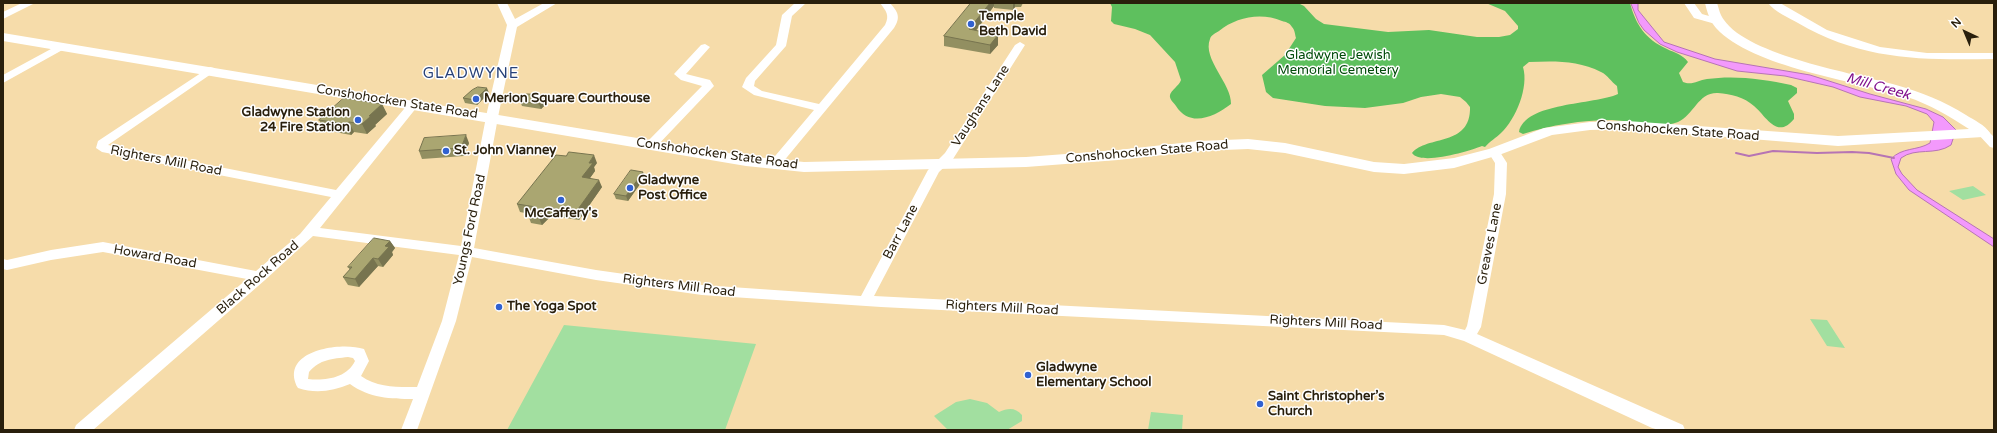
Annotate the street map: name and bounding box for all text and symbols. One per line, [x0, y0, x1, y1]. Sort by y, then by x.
place label: Temple Beth David [979, 9, 1047, 40]
north arrow [1945, 12, 1985, 52]
text: N [1949, 15, 1964, 31]
marker: Temple Beth David [966, 19, 976, 29]
park label: Gladwyne Jewish Memorial Cemetery [1277, 48, 1399, 79]
street label: Vaughans Lane [949, 62, 1013, 150]
district label: GLADWYNE [423, 65, 519, 83]
water label: Mill Creek [1844, 70, 1912, 104]
street label: Conshohocken State Road [315, 82, 479, 122]
place label: Merion Square Courthouse [484, 91, 650, 107]
marker: Merion Square Courthouse [471, 94, 481, 104]
place label: Gladwyne Station 24 Fire Station [242, 105, 350, 136]
marker: Gladwyne Station 24 Fire Station [353, 115, 363, 125]
street label: Conshohocken State Road [1596, 118, 1760, 144]
street label: Conshohocken State Road [635, 135, 799, 173]
street label: Conshohocken State Road [1065, 137, 1229, 167]
street label: Righters Mill Road [109, 143, 223, 179]
place label: St. John Vianney [454, 143, 556, 159]
marker: St. John Vianney [441, 146, 451, 156]
street label: Youngs Ford Road [451, 173, 489, 287]
place label: Gladwyne Post Office [638, 173, 707, 204]
marker: Gladwyne Post Office [625, 183, 635, 193]
marker: McCaffery's [556, 195, 566, 205]
street label: Barr Lane [880, 202, 922, 262]
street label: Greaves Lane [1474, 202, 1506, 286]
place label: McCaffery's [524, 206, 598, 222]
street label: Black Rock Road [214, 238, 302, 318]
street label: Howard Road [112, 242, 198, 272]
street label: Righters Mill Road [622, 271, 736, 301]
street label: Righters Mill Road [945, 297, 1059, 319]
place label: The Yoga Spot [507, 299, 597, 315]
marker: The Yoga Spot [494, 302, 504, 312]
street label: Righters Mill Road [1269, 312, 1383, 334]
place label: Gladwyne Elementary School [1036, 360, 1151, 391]
marker: Gladwyne Elementary School [1023, 370, 1033, 380]
place label: Saint Christopher’s Church [1268, 389, 1384, 420]
marker: Saint Christopher’s Church [1255, 399, 1265, 409]

